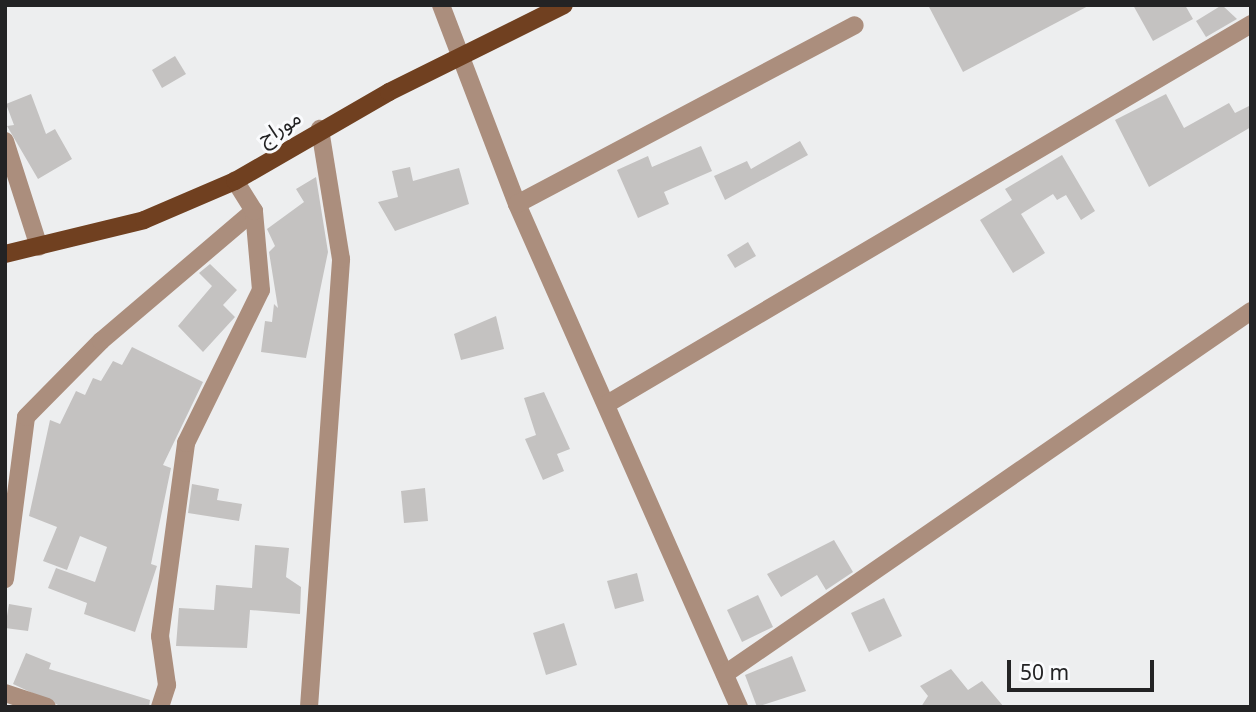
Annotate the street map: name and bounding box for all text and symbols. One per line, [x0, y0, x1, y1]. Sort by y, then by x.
street label: موراج [253, 104, 305, 150]
scale bar [1011, 646, 1158, 690]
text: 50 m [1020, 658, 1069, 686]

